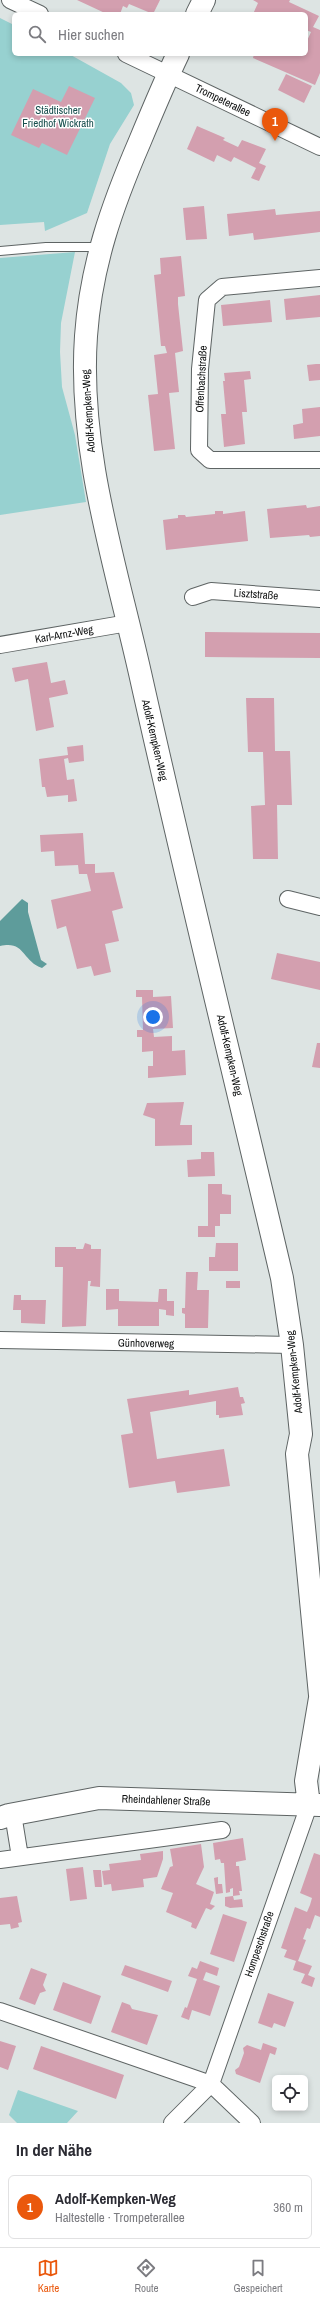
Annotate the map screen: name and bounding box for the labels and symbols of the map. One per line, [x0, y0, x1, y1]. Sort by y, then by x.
street label: Trompeterallee [193, 80, 253, 120]
park label: Städtischer Friedhof Wickrath [22, 103, 94, 130]
pin: 1 [262, 108, 288, 141]
street label: Offenbachstraße [192, 345, 210, 413]
street label: Adolf-Kempken-Weg [78, 369, 98, 454]
street label: Lisztstraße [233, 585, 279, 603]
street label: Karl-Arnz-Weg [34, 622, 94, 646]
street label: Adolf-Kempken-Weg [139, 697, 171, 782]
your location [143, 1007, 163, 1027]
street label: Adolf-Kempken-Weg [214, 1012, 246, 1097]
street label: Adolf-Kempken-Weg [283, 1330, 305, 1415]
street label: Günhoverweg [118, 1336, 174, 1350]
street label: Rheindahlener Straße [121, 1791, 211, 1809]
street label: Hompeschstraße [241, 1909, 277, 1979]

